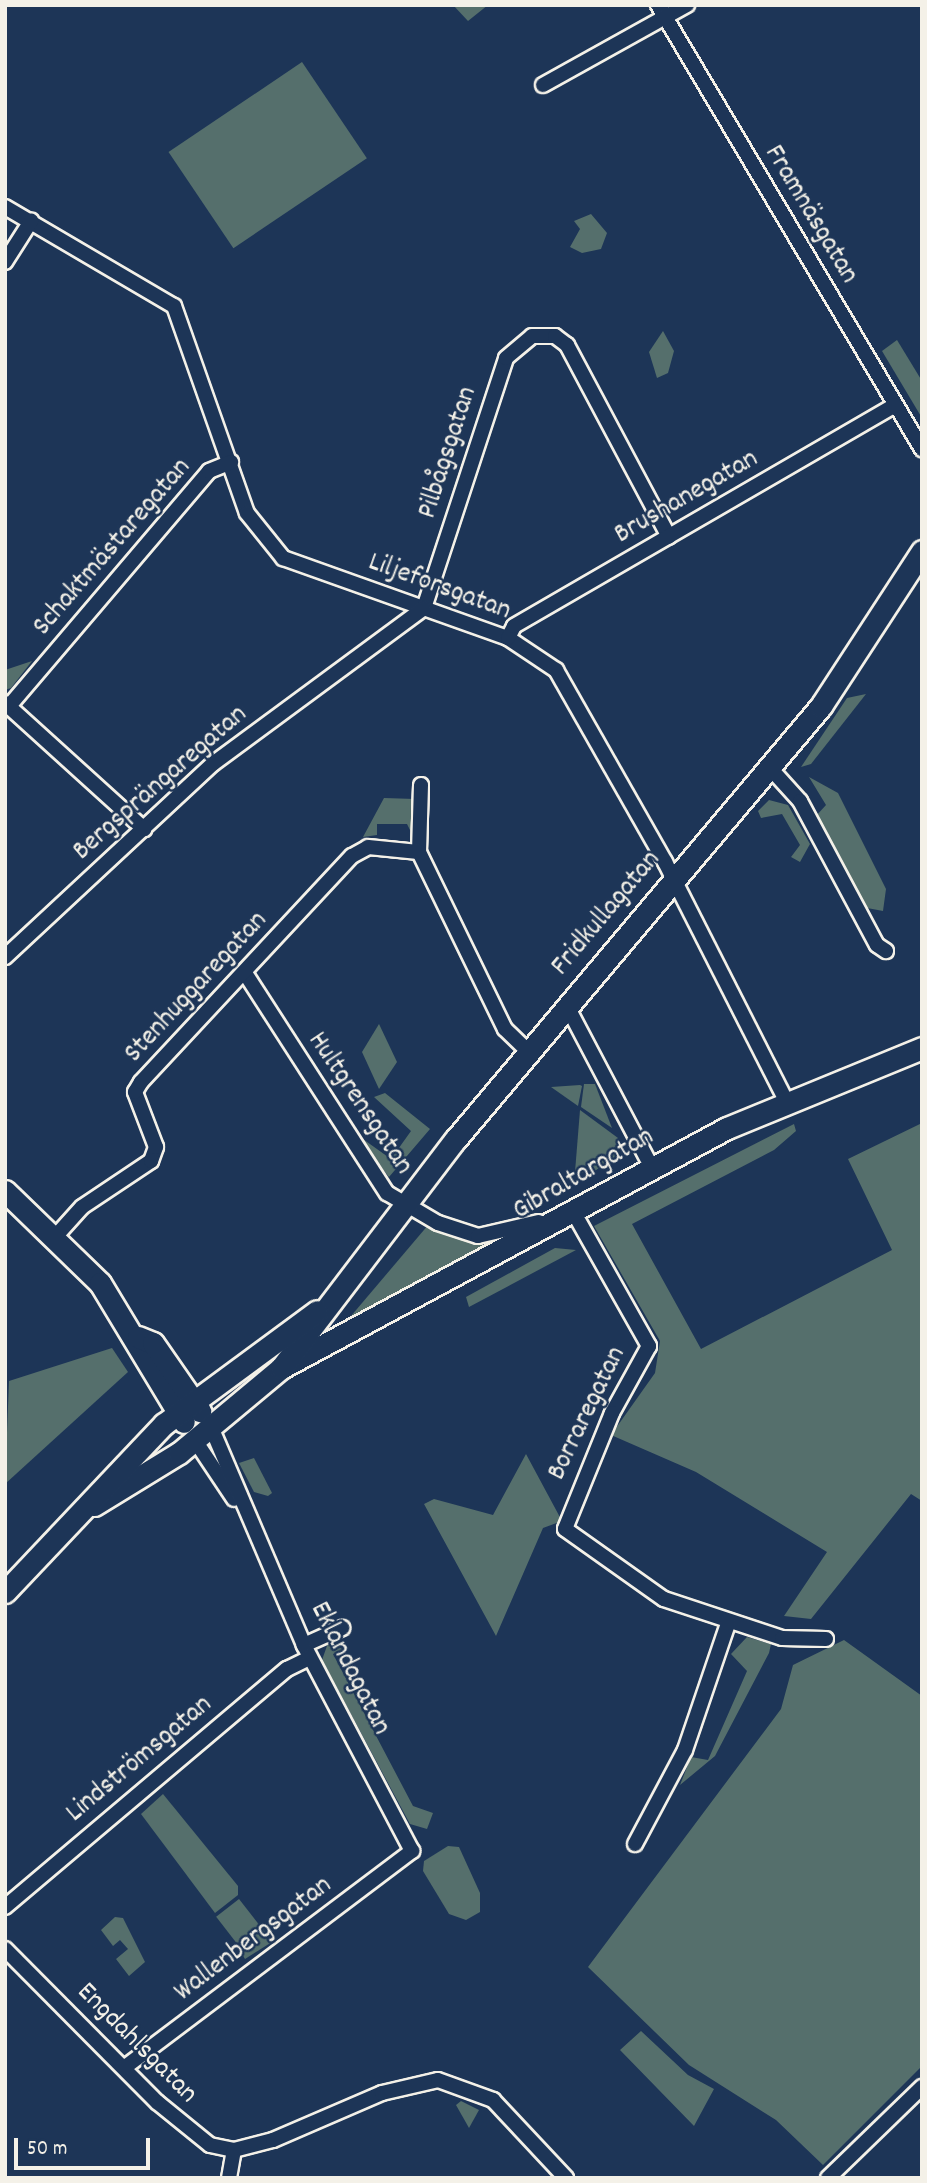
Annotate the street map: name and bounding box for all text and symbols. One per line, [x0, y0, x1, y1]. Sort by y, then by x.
street label: Framnäsgatan [755, 140, 865, 290]
street label: Pilbågsgatan [412, 383, 486, 523]
street label: Brushanegatan [609, 443, 765, 553]
street label: Schaktmästaregatan [27, 452, 199, 644]
street label: Liljeforsgatan [363, 547, 515, 629]
street label: Bergsprängaregatan [67, 699, 255, 869]
street label: Fridkullagatan [545, 845, 669, 983]
street label: Stenhuggaregatan [118, 905, 276, 1071]
street label: Hultgrensgatan [299, 1026, 419, 1182]
street label: Gibraltargatan [508, 1121, 660, 1229]
street label: Borraregatan [541, 1342, 635, 1486]
street label: Eklandagatan [301, 1597, 397, 1741]
street label: Lindströmsgatan [60, 1689, 220, 1831]
street label: Wallenbergsgatan [169, 1870, 339, 2010]
street label: Engdahlsgatan [69, 1977, 203, 2111]
scale bar [18, 2124, 154, 2168]
text: 50 m [27, 2135, 67, 2165]

